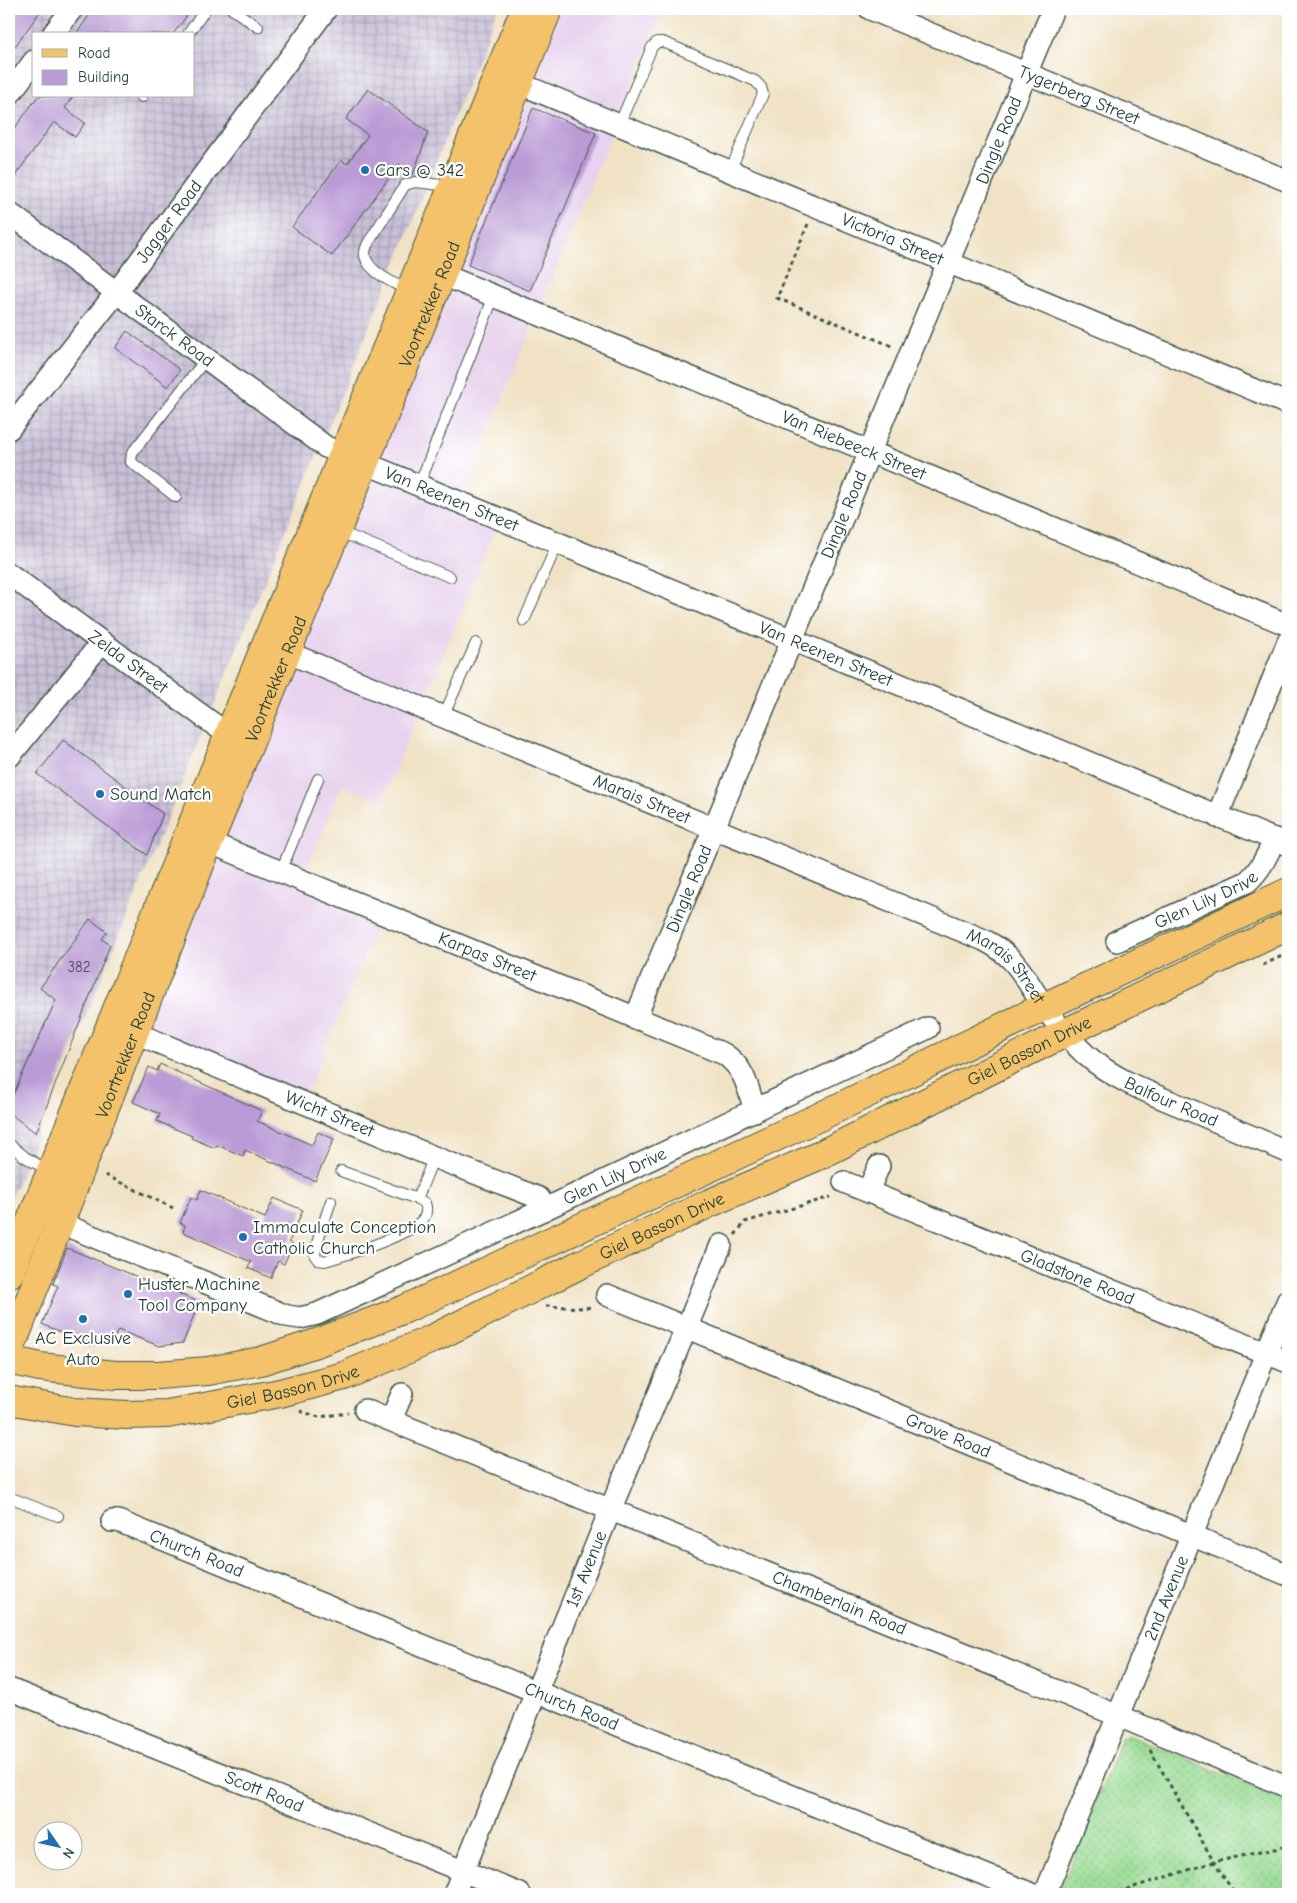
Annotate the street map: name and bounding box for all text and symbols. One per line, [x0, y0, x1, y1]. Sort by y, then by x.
legend [32, 32, 195, 98]
text: Road [78, 44, 110, 62]
street label: Tygerberg Street [1015, 61, 1143, 130]
text: Building [78, 68, 129, 86]
street label: Dingle Road [972, 94, 1027, 187]
place label: Cars @ 342 [375, 160, 464, 181]
marker: Cars @ 342 [359, 164, 371, 176]
street label: Jagger Road [132, 176, 207, 267]
street label: Victoria Street [838, 209, 947, 270]
street label: Voortrekker Road [395, 239, 465, 370]
street label: Starck Road [131, 300, 218, 372]
street label: Van Riebeeck Street [779, 406, 930, 485]
street label: Van Reenen Street [382, 462, 522, 537]
street label: Dingle Road [817, 468, 872, 562]
street label: Voortrekker Road [241, 613, 311, 745]
street label: Van Reenen Street [756, 617, 896, 692]
street label: Zelda Street [84, 626, 173, 699]
street label: Marais Street [590, 770, 694, 829]
place label: Sound Match [110, 784, 211, 805]
marker: Sound Match [94, 788, 106, 800]
street label: Dingle Road [662, 842, 717, 936]
street label: Glen Lily Drive [1151, 867, 1263, 934]
street label: Marais Street [963, 924, 1050, 1009]
street label: Karpas Street [435, 928, 540, 987]
house number: 382 [67, 958, 91, 976]
street label: Voortrekker Road [92, 989, 160, 1121]
street label: Giel Basson Drive [964, 1012, 1095, 1091]
street label: Balfour Road [1121, 1072, 1221, 1132]
street label: Wicht Street [282, 1086, 378, 1142]
street label: Glen Lily Drive [560, 1143, 670, 1210]
street label: Giel Basson Drive [596, 1188, 728, 1265]
place label: Immaculate Conception Catholic Church [253, 1217, 436, 1259]
marker: Immaculate Conception Catholic Church [237, 1231, 249, 1243]
street label: Gladstone Road [1017, 1245, 1137, 1310]
place label: Huster Machine Tool Company [138, 1274, 260, 1316]
marker: Huster Machine Tool Company [122, 1288, 134, 1300]
marker: AC Exclusive Auto [77, 1313, 89, 1325]
place label: AC Exclusive Auto [35, 1328, 131, 1370]
street label: Giel Basson Drive [225, 1361, 363, 1414]
street label: Grove Road [902, 1409, 994, 1463]
street label: Church Road [146, 1525, 247, 1582]
street label: 1st Avenue [562, 1528, 612, 1610]
street label: 2nd Avenue [1140, 1552, 1193, 1644]
street label: Chamberlain Road [769, 1566, 909, 1640]
street label: Church Road [521, 1678, 622, 1735]
street label: Scott Road [222, 1767, 307, 1817]
north arrow [32, 1820, 82, 1870]
text: N [59, 1844, 78, 1862]

